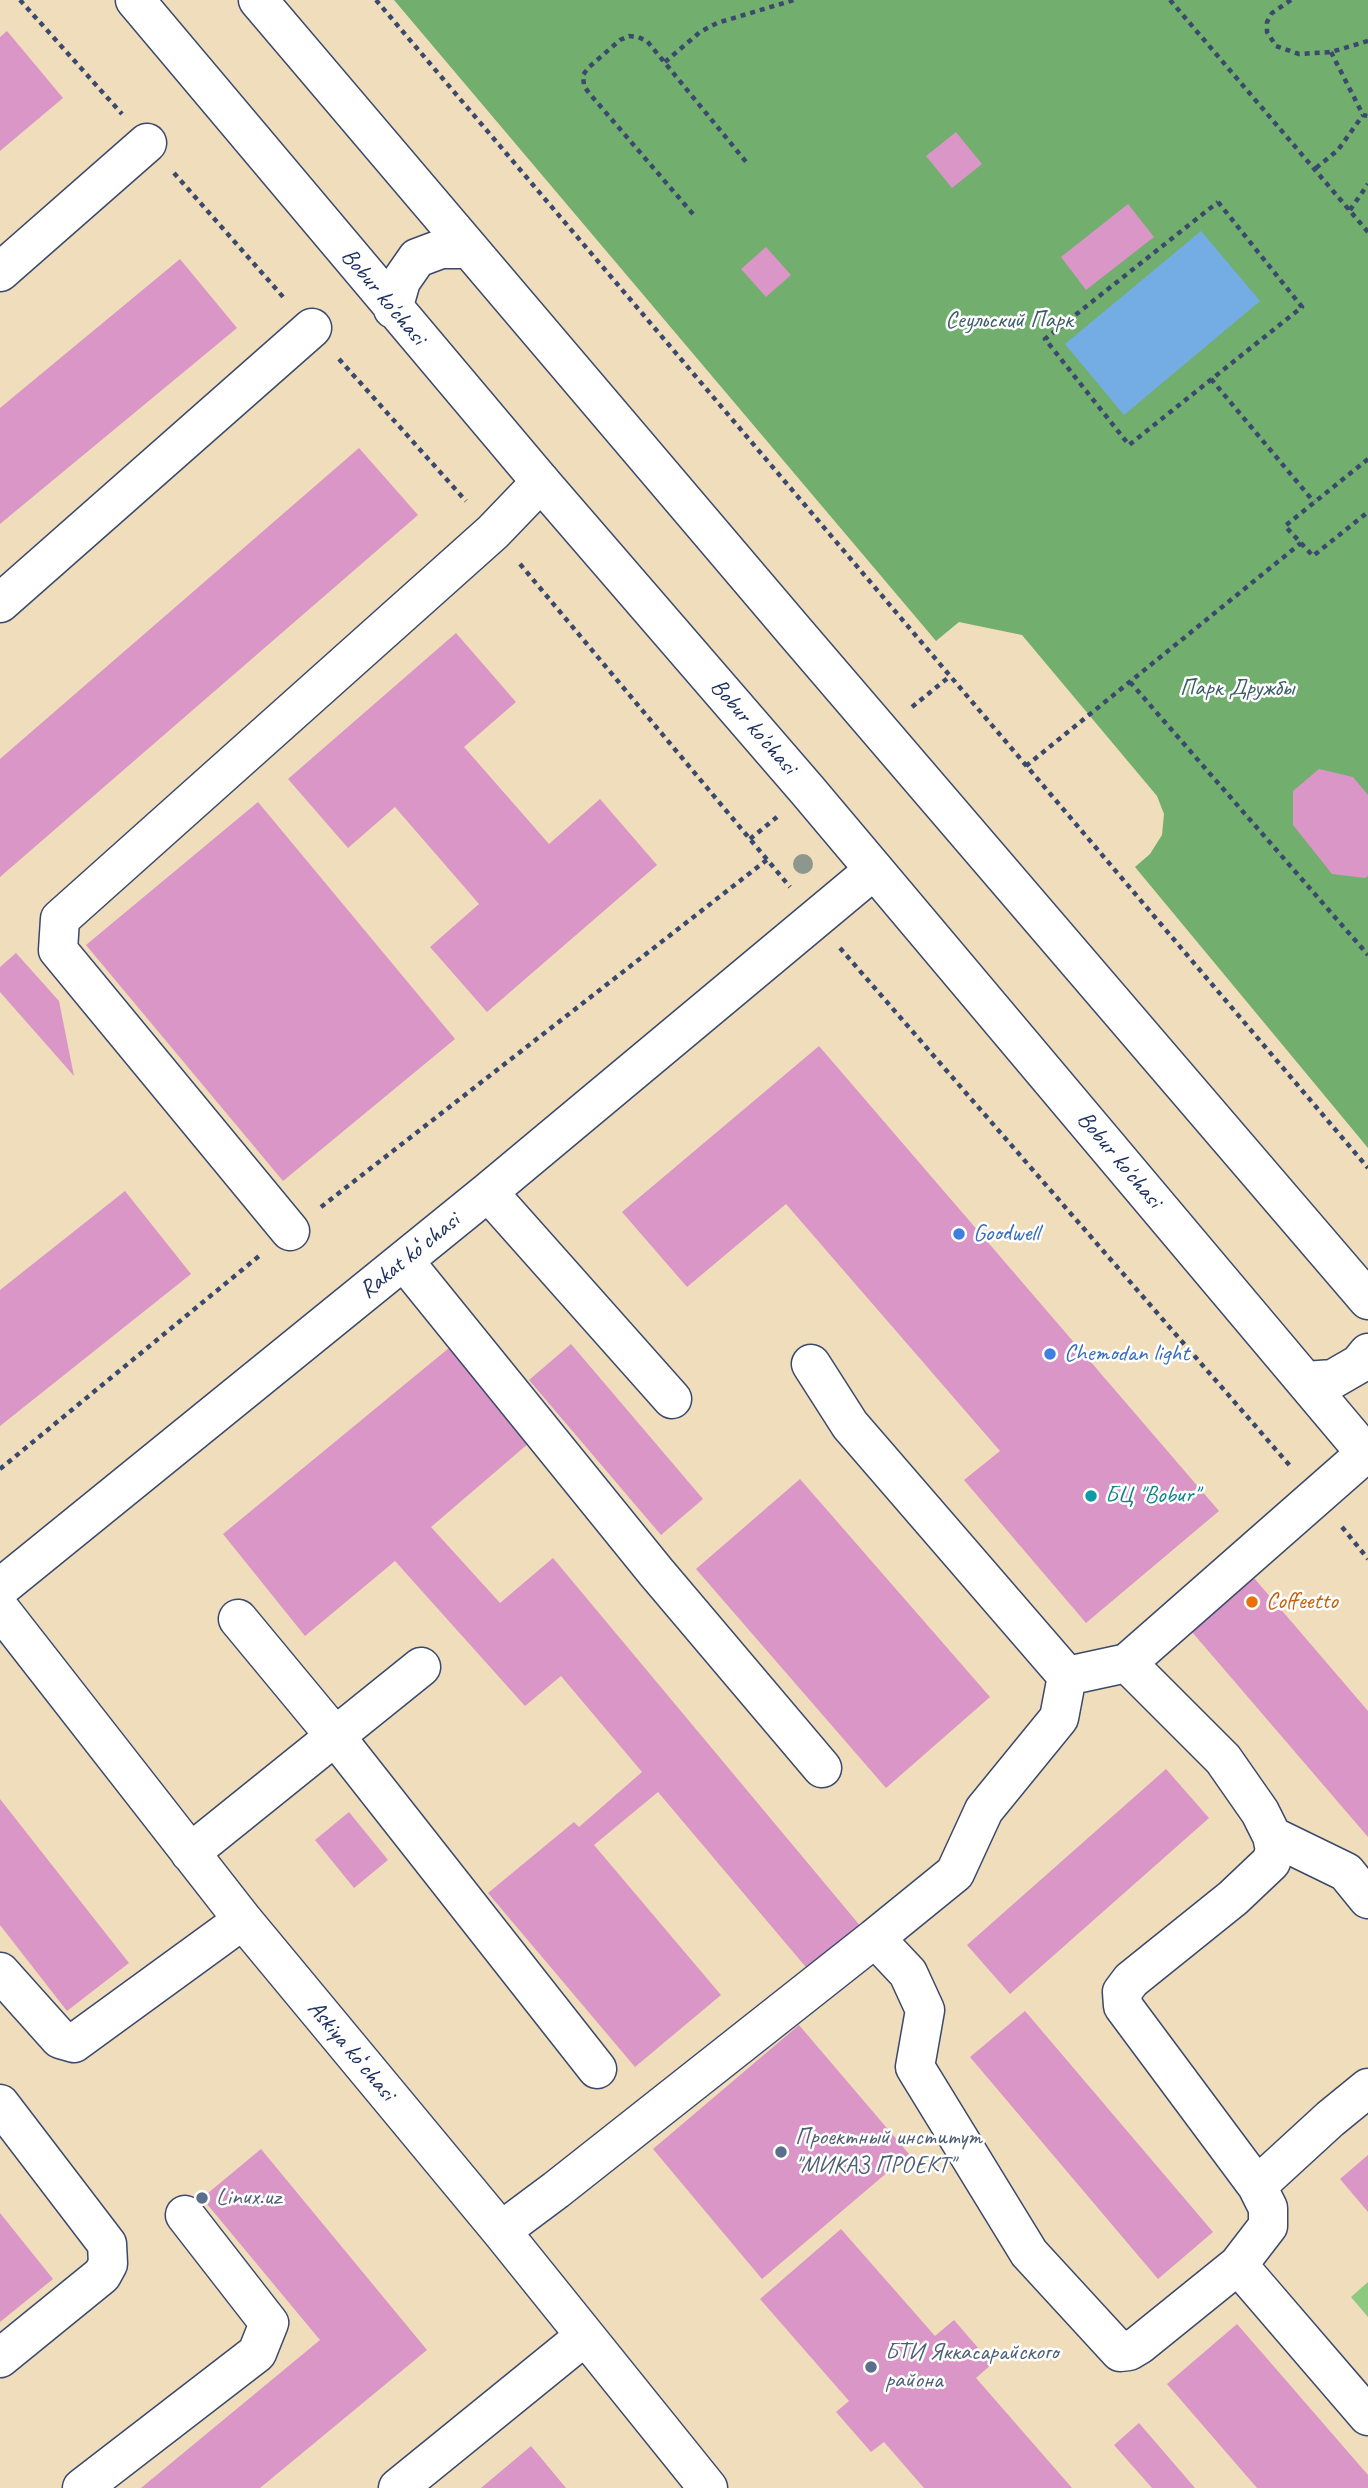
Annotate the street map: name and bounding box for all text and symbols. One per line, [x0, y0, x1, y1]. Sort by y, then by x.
street label: Bobur ko'chasi [334, 243, 432, 351]
park label: Сеульский Парк [945, 307, 1073, 335]
street label: Bobur ko'chasi [704, 673, 802, 781]
park label: Парк Дружбы [1180, 675, 1294, 703]
street label: Bobur ko'chasi [1070, 1106, 1168, 1214]
street label: Rakat koʻchasi [354, 1207, 466, 1305]
place label: Goodwell [973, 1220, 1039, 1248]
marker: Goodwell [951, 1226, 967, 1242]
place label: Chemodan light [1064, 1340, 1189, 1368]
marker: Chemodan light [1042, 1346, 1058, 1362]
place label: БЦ "Bobur" [1105, 1482, 1199, 1510]
marker: БЦ "Bobur" [1083, 1488, 1099, 1504]
place label: Coffeetto [1266, 1588, 1338, 1616]
marker: Coffeetto [1244, 1594, 1260, 1610]
street label: Askiya koʻchasi [301, 1995, 401, 2107]
place label: Проектный институт "МИКАЗ ПРОЕКТ" [795, 2124, 982, 2180]
marker: Проектный институт "МИКАЗ ПРОЕКТ" [773, 2144, 789, 2160]
place label: Linux.uz [216, 2184, 281, 2212]
marker: Linux.uz [194, 2190, 210, 2206]
place label: БТИ Яккасарайского района [885, 2339, 1058, 2395]
marker: БТИ Яккасарайского района [863, 2359, 879, 2375]

